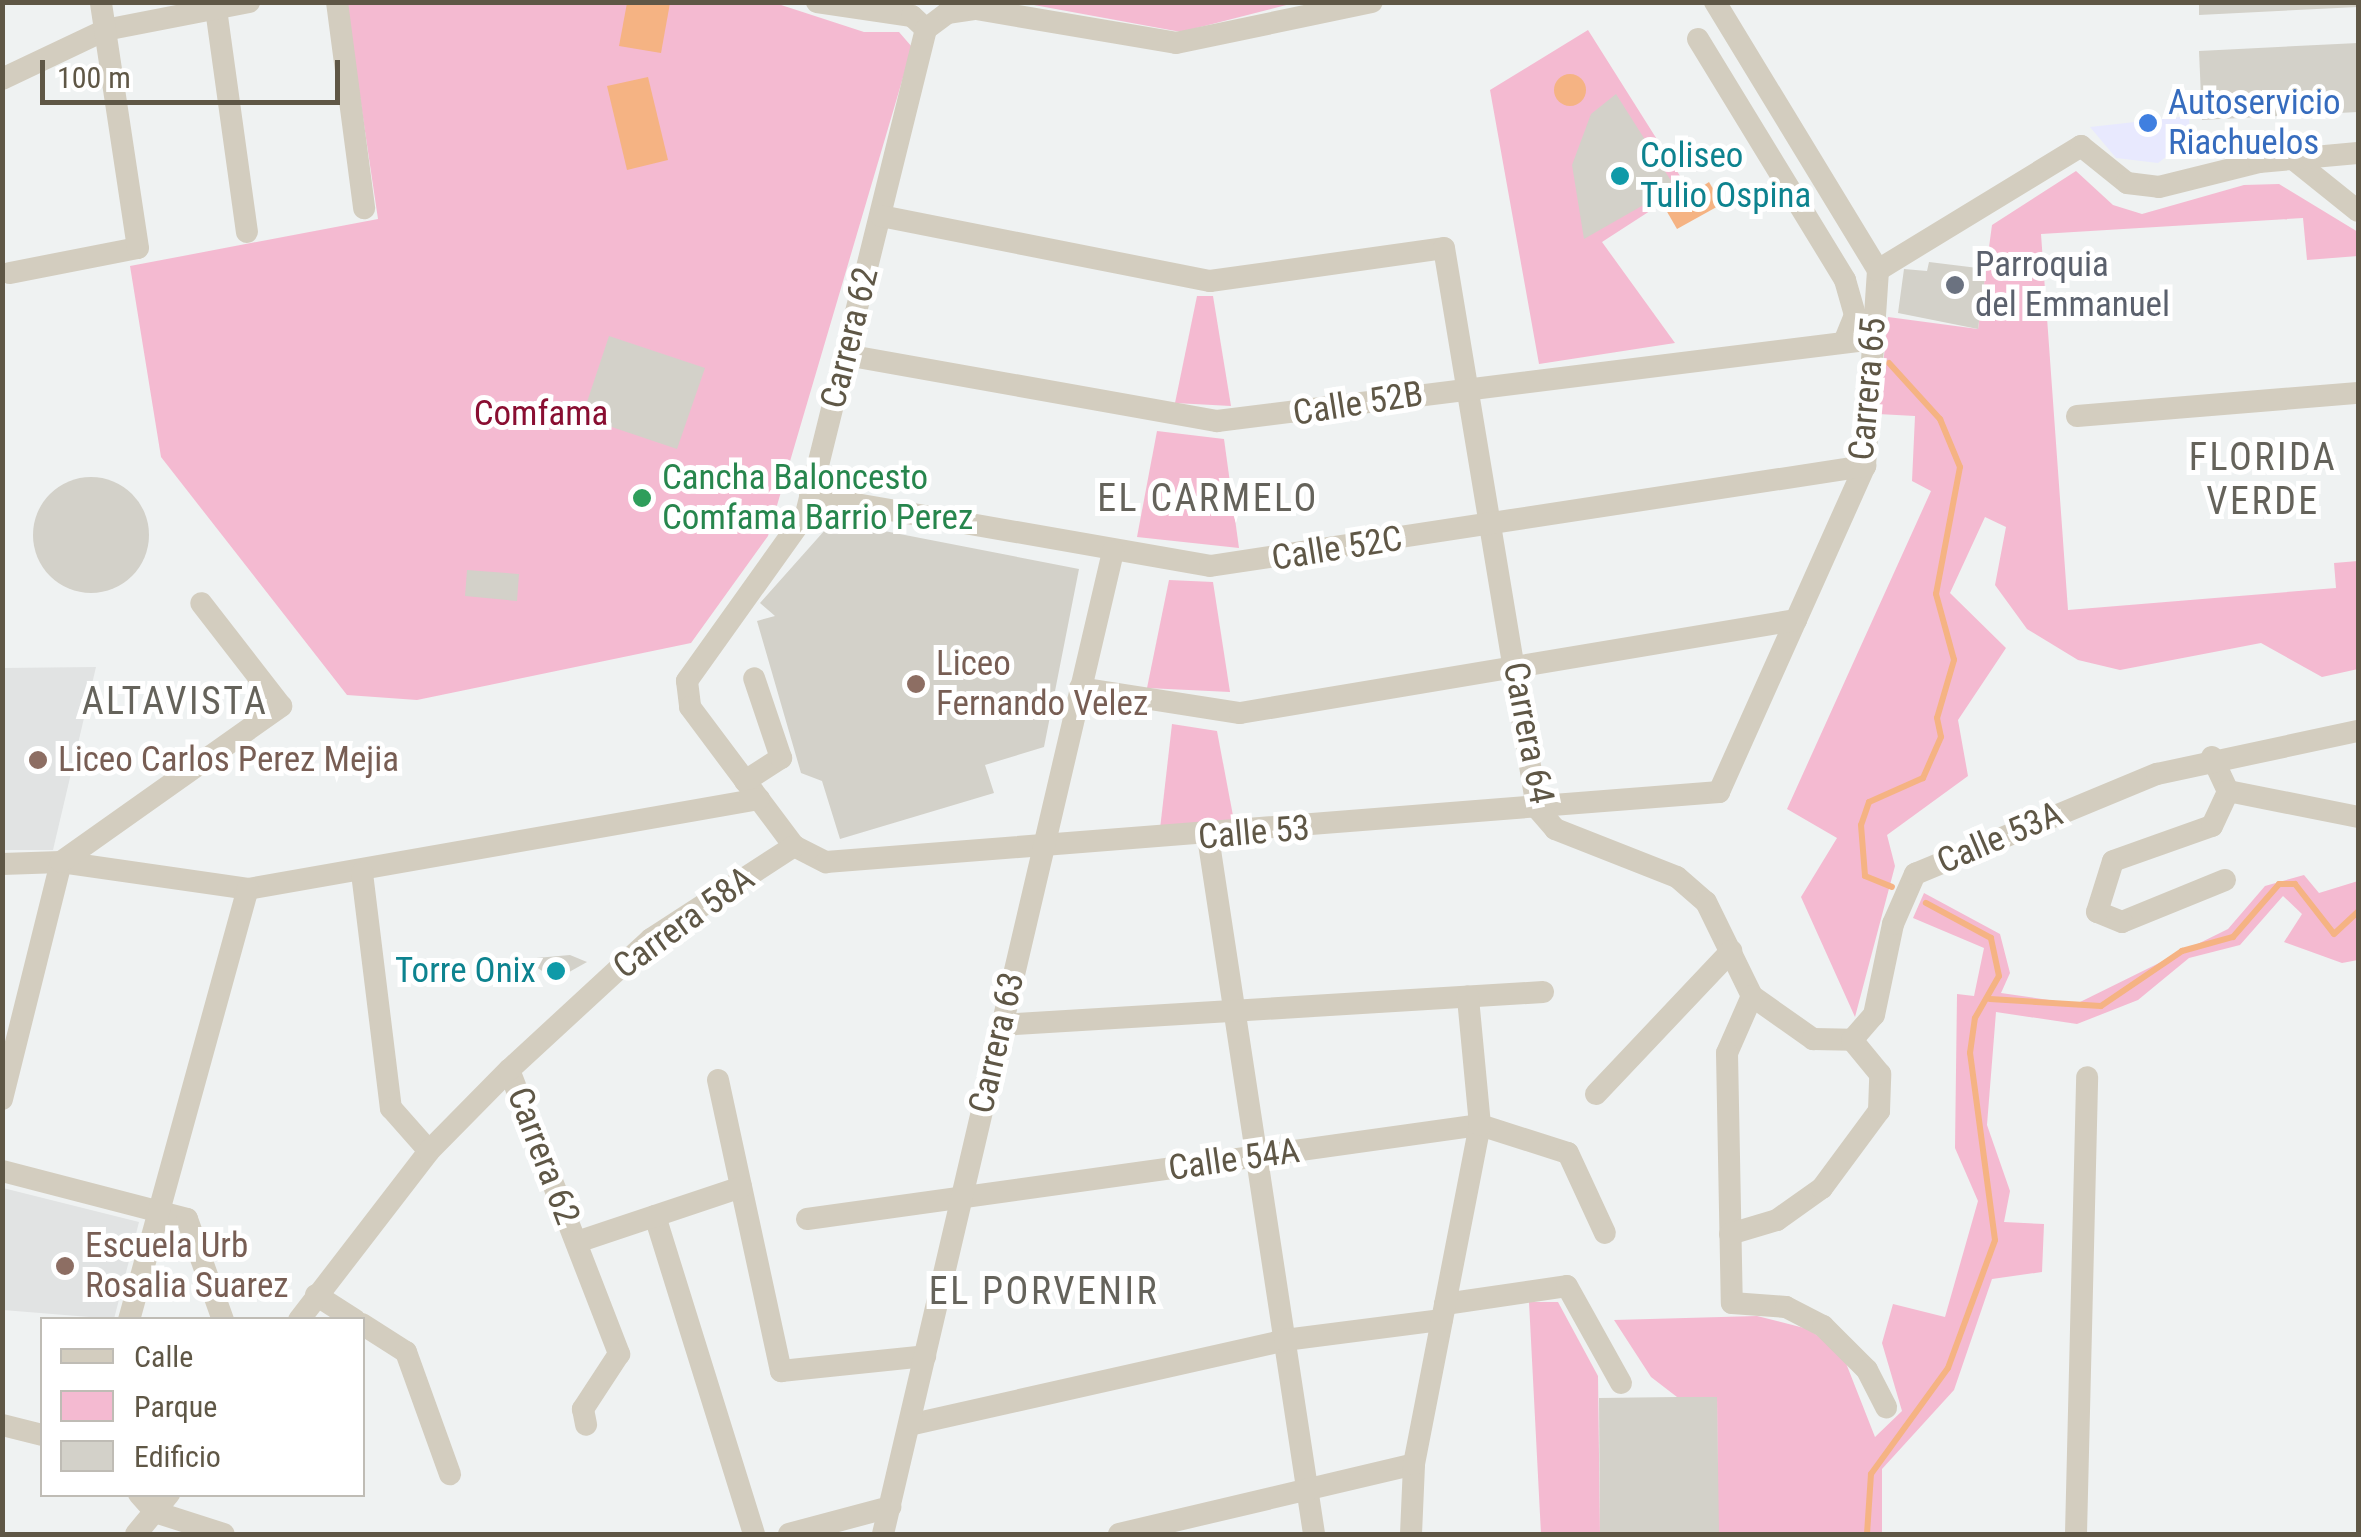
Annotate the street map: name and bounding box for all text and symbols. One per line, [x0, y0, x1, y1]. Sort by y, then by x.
scale bar [45, 40, 345, 102]
text: 100 m [57, 60, 131, 95]
place label: Autoservicio Riachuelos [2168, 82, 2341, 164]
marker: Autoservicio Riachuelos [2137, 112, 2159, 134]
place label: Coliseo Tulio Ospina [1640, 135, 1811, 217]
marker: Coliseo Tulio Ospina [1609, 165, 1631, 187]
place label: Parroquia del Emmanuel [1975, 244, 2170, 326]
street label: Carrera 62 [812, 263, 888, 413]
marker: Parroquia del Emmanuel [1944, 274, 1966, 296]
street label: Carrera 65 [1841, 316, 1895, 462]
street label: Calle 52B [1290, 373, 1426, 435]
park label: Comfama [474, 393, 608, 435]
district label: FLORIDA VERDE [2189, 435, 2337, 524]
place label: Cancha Baloncesto Comfama Barrio Perez [662, 457, 973, 539]
district label: EL CARMELO [1097, 476, 1319, 522]
marker: Cancha Baloncesto Comfama Barrio Perez [631, 487, 653, 509]
street label: Calle 52C [1269, 518, 1405, 580]
place label: Liceo Fernando Velez [936, 643, 1148, 725]
street label: Carrera 64 [1494, 659, 1562, 807]
marker: Liceo Fernando Velez [905, 673, 927, 695]
district label: ALTAVISTA [82, 679, 268, 725]
place label: Liceo Carlos Perez Mejia [58, 739, 399, 781]
marker: Liceo Carlos Perez Mejia [27, 749, 49, 771]
street label: Calle 53A [1931, 793, 2069, 883]
street label: Calle 53 [1197, 807, 1311, 859]
street label: Carrera 58A [606, 858, 762, 988]
place label: Torre Onix [395, 950, 536, 992]
marker: Torre Onix [545, 960, 567, 982]
street label: Carrera 63 [960, 968, 1034, 1118]
street label: Carrera 62 [498, 1082, 588, 1230]
street label: Calle 54A [1166, 1130, 1302, 1190]
place label: Escuela Urb Rosalia Suarez [85, 1225, 289, 1307]
marker: Escuela Urb Rosalia Suarez [54, 1255, 76, 1277]
district label: EL PORVENIR [929, 1269, 1159, 1315]
legend [40, 1317, 365, 1497]
text: Calle [134, 1339, 193, 1374]
text: Parque [134, 1389, 217, 1424]
text: Edificio [134, 1439, 221, 1474]

